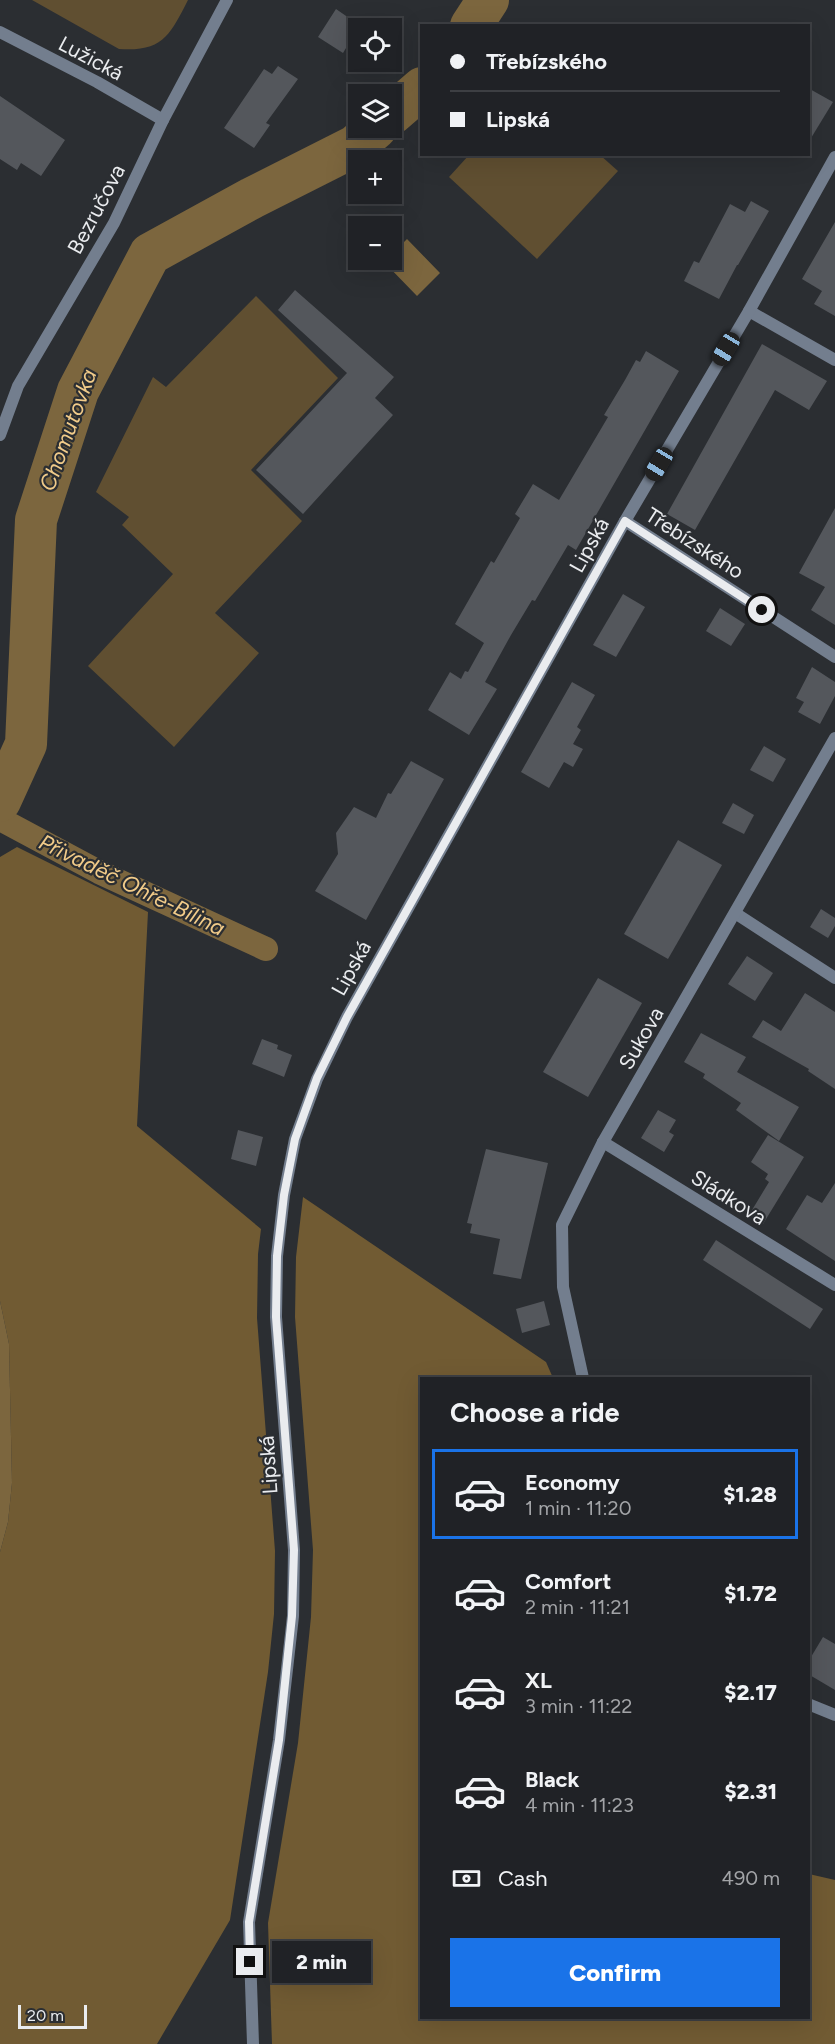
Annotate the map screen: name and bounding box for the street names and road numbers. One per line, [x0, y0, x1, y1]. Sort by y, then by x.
street label: Lužická [54, 31, 128, 85]
street label: Bezručova [62, 160, 130, 258]
street label: Třebízského [641, 502, 749, 584]
street label: Lipská [564, 513, 614, 577]
street label: Lipská [326, 936, 376, 1000]
street label: Sukova [613, 1002, 669, 1074]
street label: Sládkova [687, 1164, 771, 1230]
street label: Lipská [253, 1435, 283, 1495]

